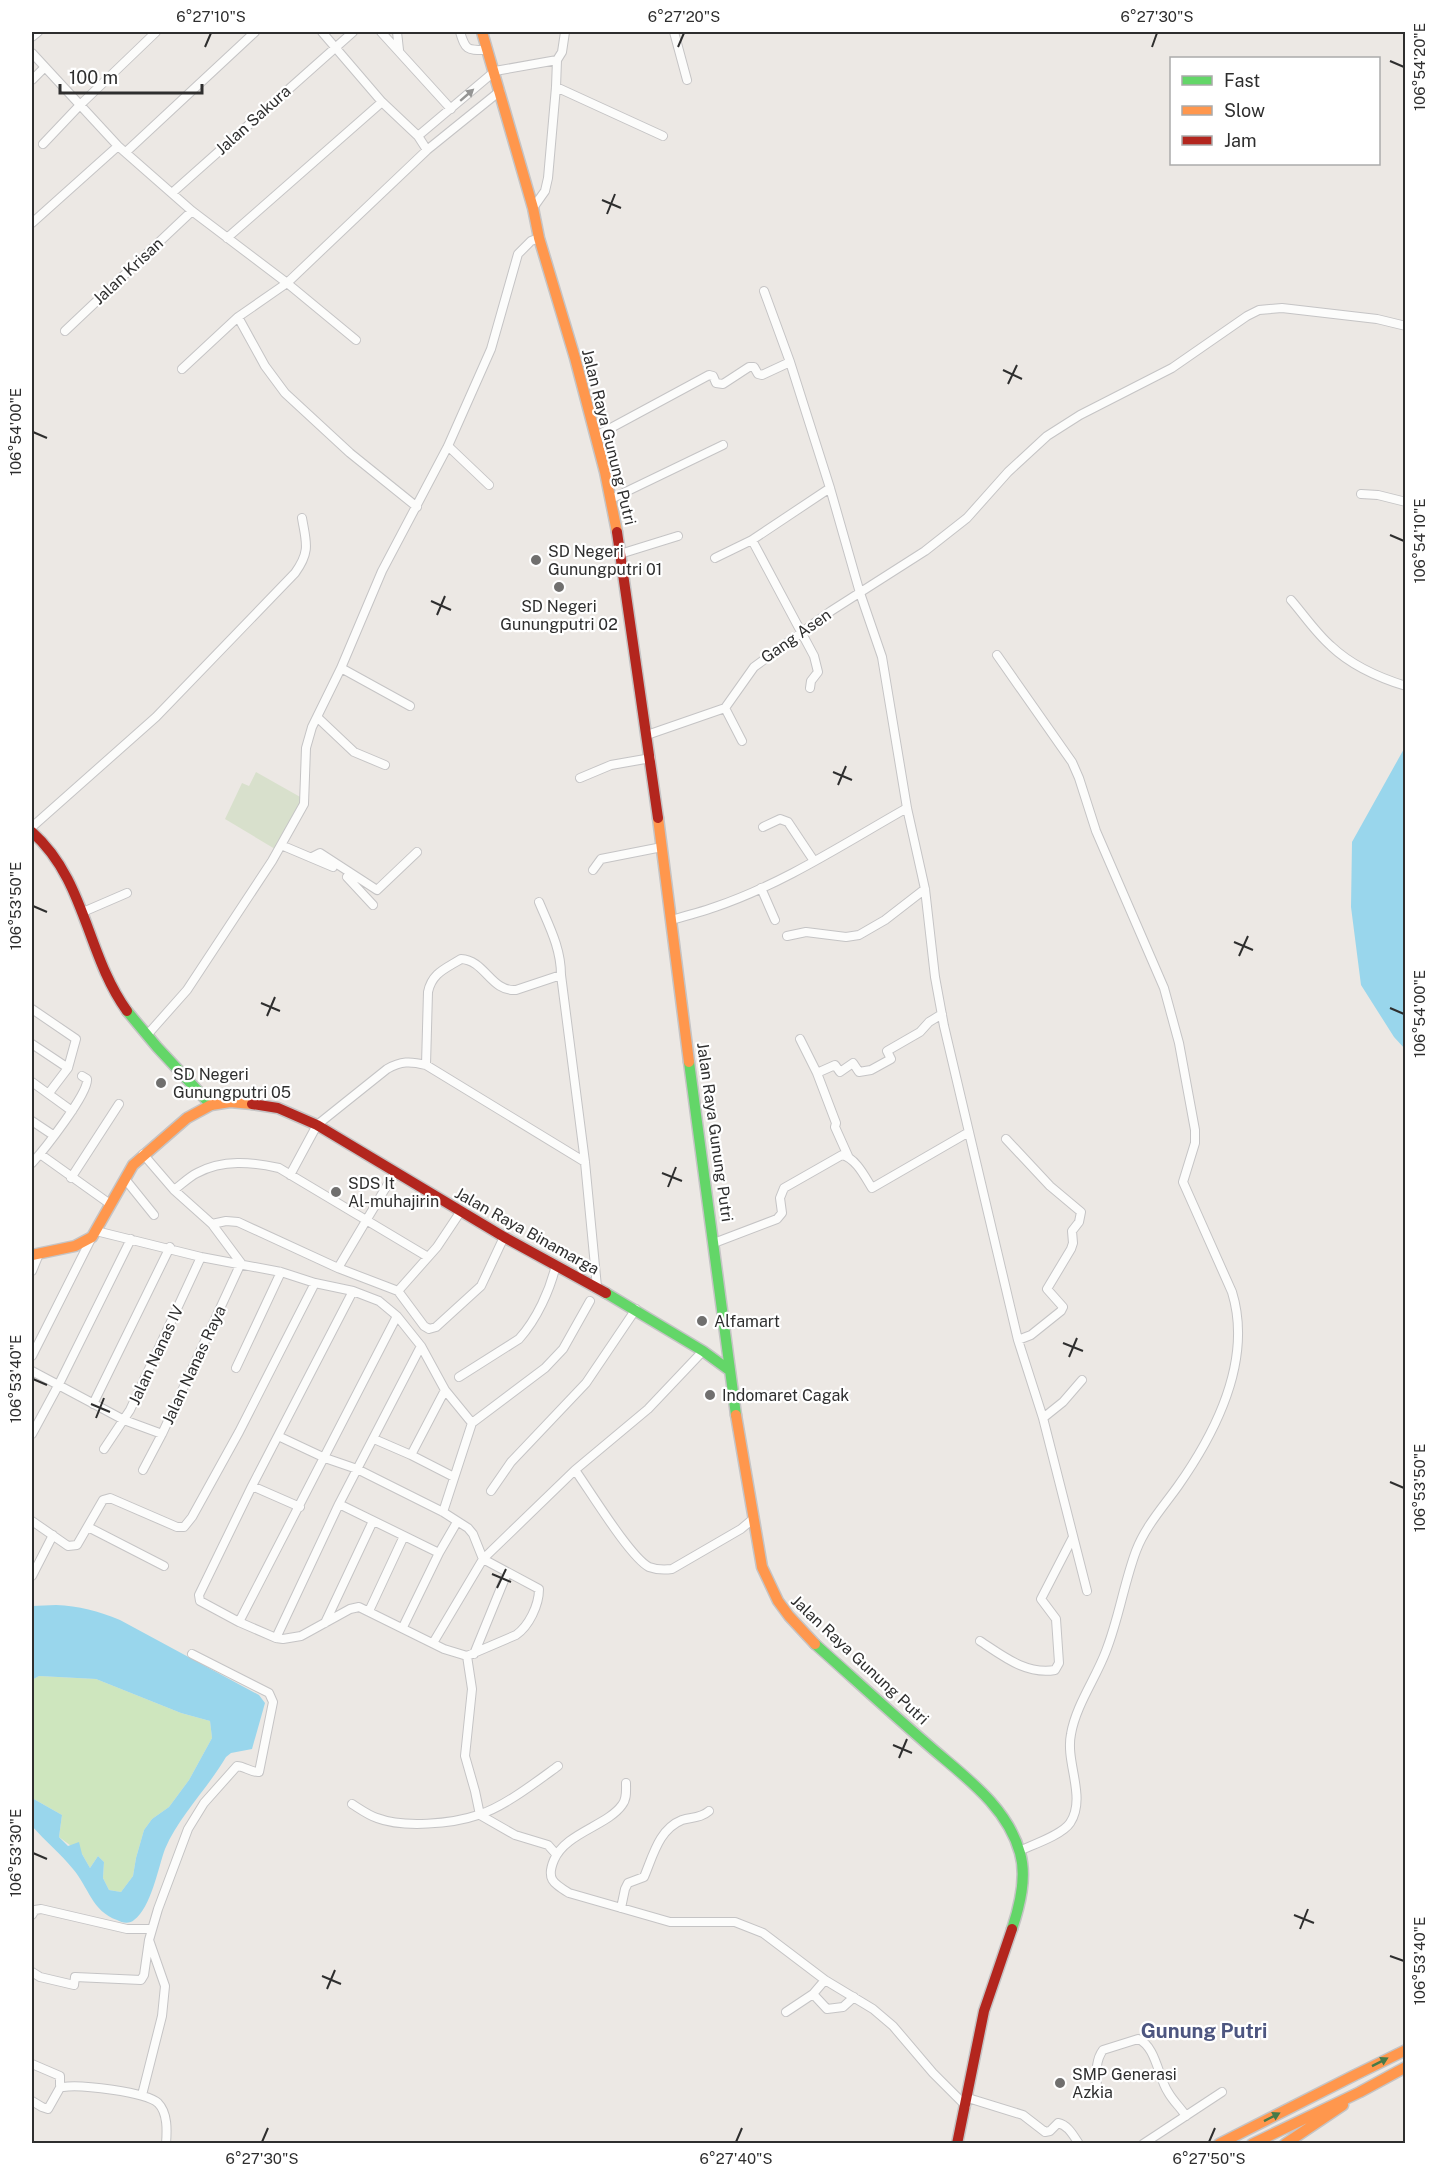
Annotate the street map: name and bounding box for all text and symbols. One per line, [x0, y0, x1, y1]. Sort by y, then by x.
text: 6°27'10"S [176, 8, 246, 25]
text: 6°27'20"S [648, 8, 720, 25]
text: 6°27'30"S [1121, 8, 1193, 25]
text: 106°54'20"E [1411, 23, 1428, 111]
scale bar [60, 57, 202, 95]
legend [1170, 57, 1380, 165]
text: 100 m [69, 67, 118, 88]
text: Fast [1224, 70, 1260, 91]
street label: Jalan Sakura [212, 81, 294, 159]
one-way arrow [459, 89, 474, 102]
text: Slow [1224, 100, 1265, 121]
text: Jam [1224, 130, 1257, 151]
street label: Jalan Krisan [89, 234, 167, 308]
street label: Jalan Raya Gunung Putri [578, 347, 640, 527]
text: 106°54'00"E [7, 388, 24, 476]
text: 106°54'10"E [1411, 498, 1428, 584]
place label: SD Negeri Gunungputri 01 [548, 542, 662, 579]
marker: SD Negeri Gunungputri 01 [529, 553, 543, 567]
marker: SD Negeri Gunungputri 02 [552, 580, 566, 594]
place label: SD Negeri Gunungputri 02 [500, 597, 618, 634]
street label: Gang Asen [757, 605, 835, 667]
text: 106°53'50"E [7, 862, 24, 950]
text: 106°54'00"E [1411, 970, 1428, 1058]
street label: Jalan Raya Gunung Putri [693, 1041, 737, 1223]
place label: SD Negeri Gunungputri 05 [173, 1065, 291, 1102]
marker: SD Negeri Gunungputri 05 [154, 1076, 168, 1090]
place label: SDS It Al-muhajirin [348, 1174, 439, 1211]
street label: Jalan Raya Binamarga [451, 1183, 603, 1279]
marker: SDS It Al-muhajirin [329, 1185, 343, 1199]
street label: Jalan Nanas IV [125, 1302, 187, 1408]
street label: Jalan Nanas Raya [158, 1303, 230, 1427]
place label: Alfamart [714, 1312, 780, 1331]
marker: Alfamart [695, 1314, 709, 1328]
text: 106°53'40"E [7, 1335, 24, 1423]
place label: Indomaret Cagak [722, 1386, 849, 1405]
marker: Indomaret Cagak [703, 1388, 717, 1402]
text: 106°53'50"E [1411, 1444, 1428, 1532]
street label: Jalan Raya Gunung Putri [787, 1591, 933, 1729]
text: 106°53'30"E [7, 1809, 24, 1897]
text: 106°53'40"E [1411, 1917, 1428, 2005]
district label: Gunung Putri [1141, 2019, 1267, 2043]
one-way arrow [1372, 2058, 1389, 2067]
place label: SMP Generasi Azkia [1072, 2065, 1177, 2102]
marker: SMP Generasi Azkia [1053, 2076, 1067, 2090]
one-way arrow [1263, 2113, 1280, 2122]
text: 6°27'30"S [226, 2150, 298, 2167]
text: 6°27'40"S [700, 2150, 773, 2167]
text: 6°27'50"S [1172, 2150, 1246, 2167]

